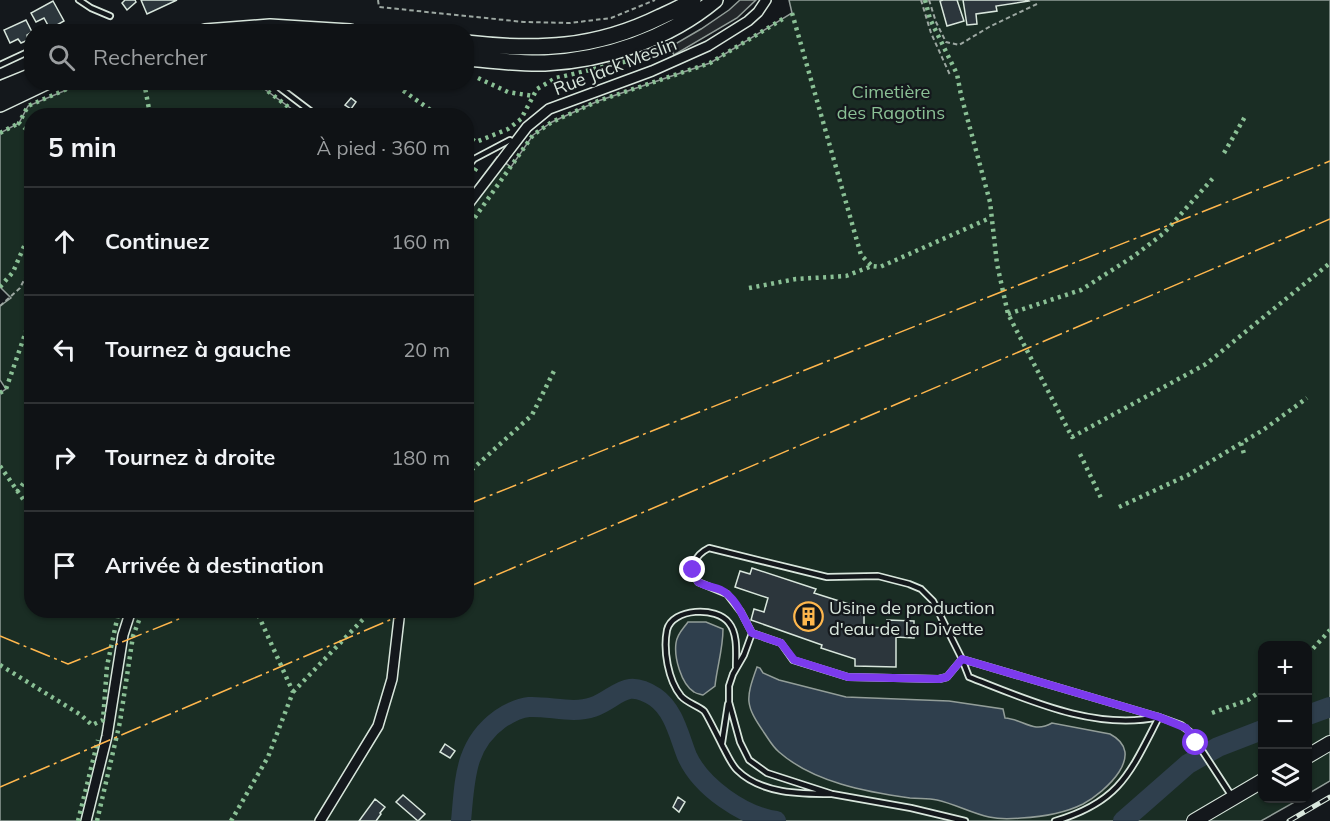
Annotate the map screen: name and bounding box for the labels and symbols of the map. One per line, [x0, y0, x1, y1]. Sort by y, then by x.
street label: Rue Jack Meslin [550, 32, 680, 100]
park label: Cimetière des Ragotins [837, 80, 945, 124]
route end [679, 556, 705, 582]
place label: Usine de production d'eau de la Divette [829, 596, 995, 640]
building icon: Usine de production d'eau de la Divette [792, 601, 824, 633]
route start [1182, 729, 1208, 755]

